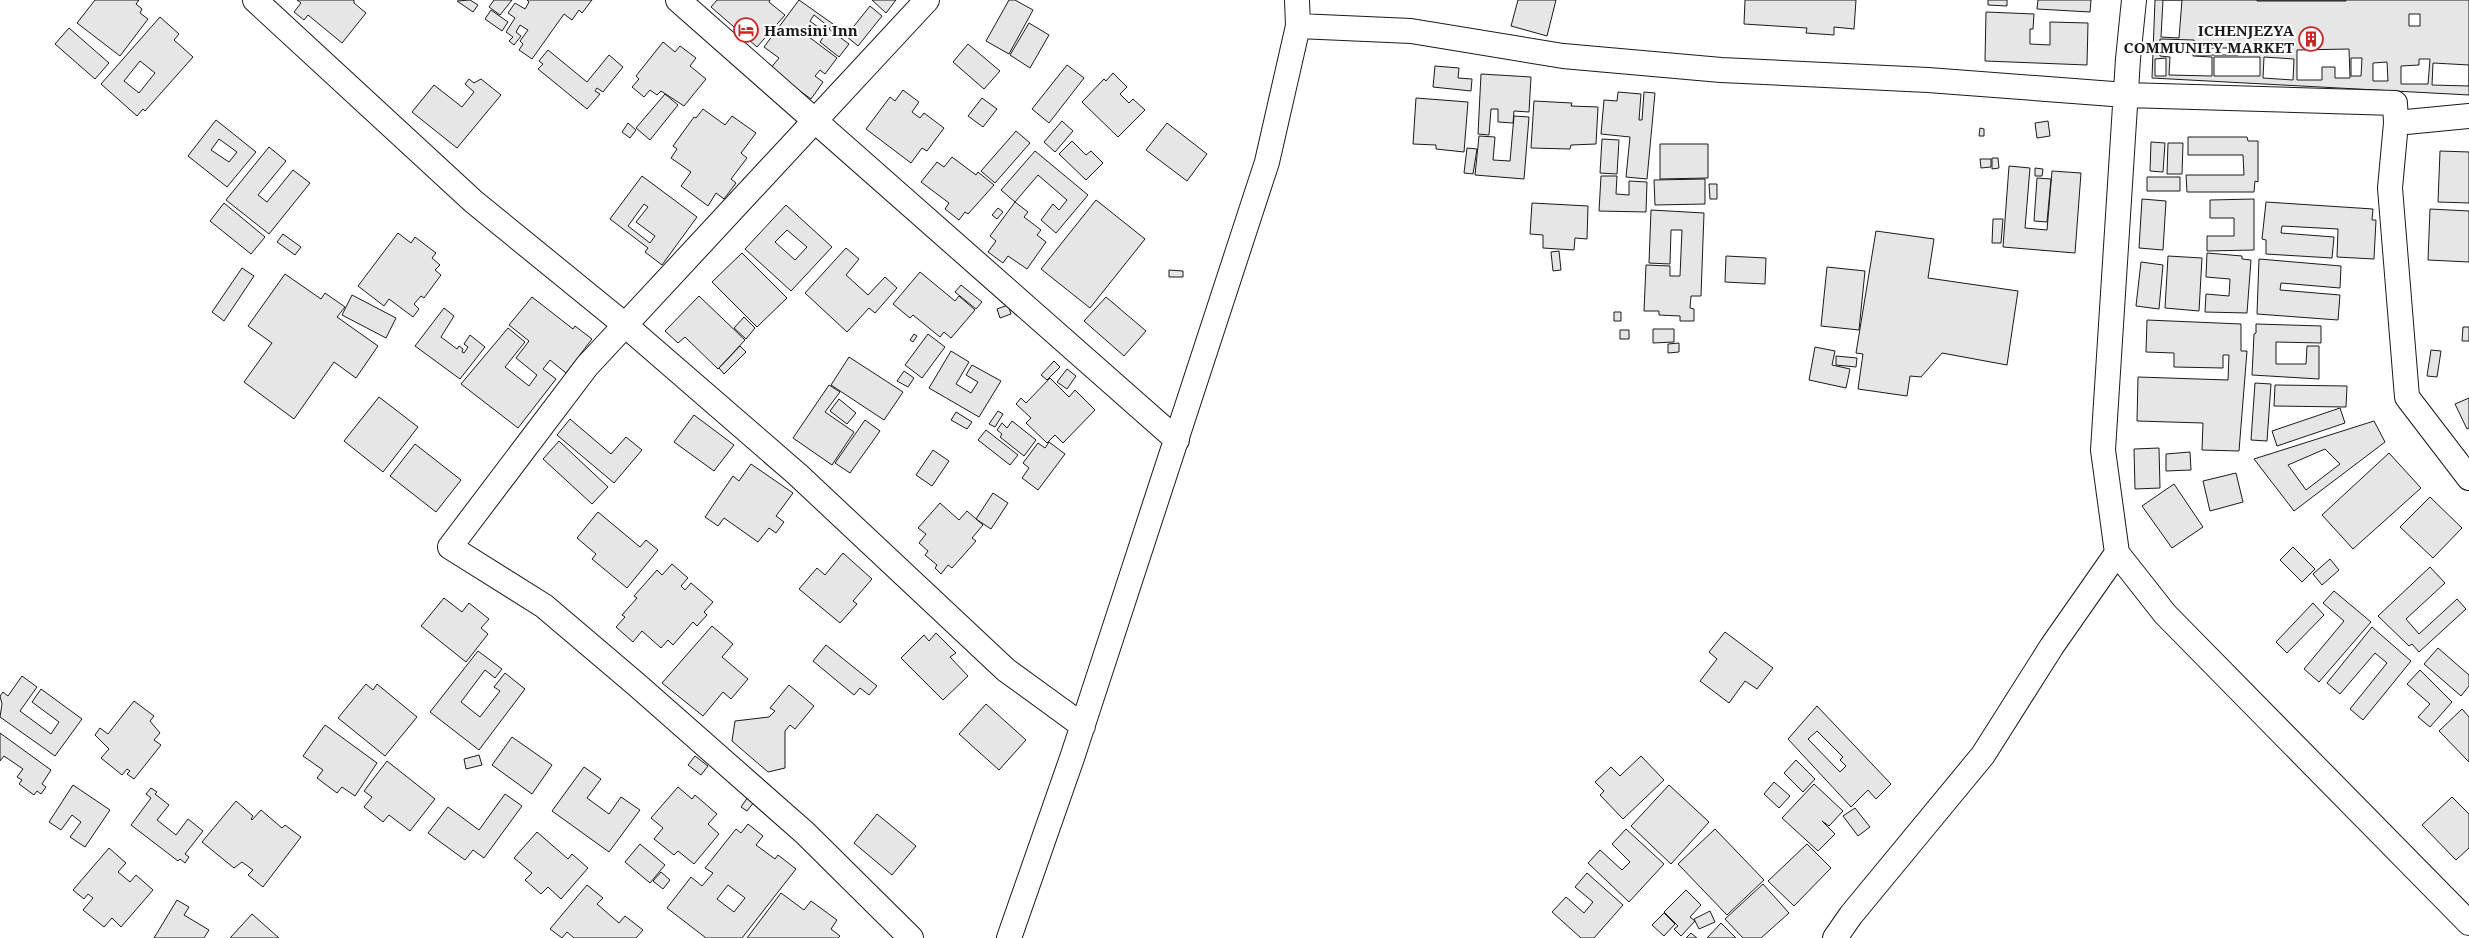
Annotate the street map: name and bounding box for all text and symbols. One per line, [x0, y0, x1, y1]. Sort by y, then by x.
hotel icon: Hamsini Inn [733, 17, 759, 43]
place label: Hamsini Inn [764, 20, 858, 40]
place label: ICHENJEZYA COMMUNITY MARKET [2124, 20, 2295, 57]
building icon: ICHENJEZYA COMMUNITY MARKET [2298, 26, 2324, 52]

